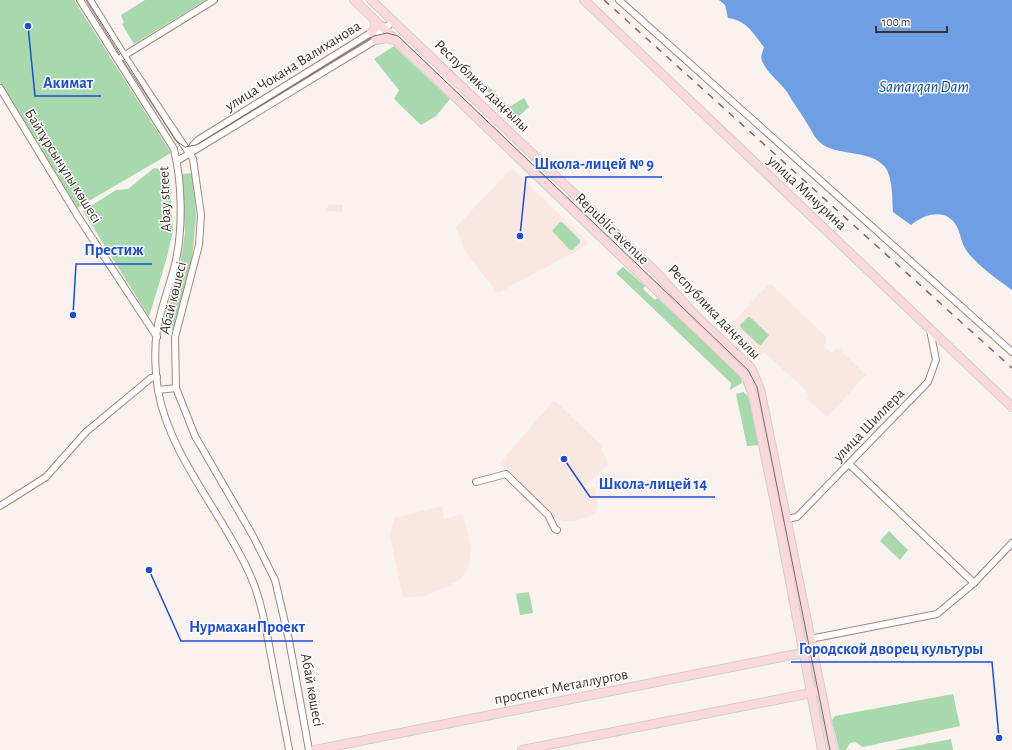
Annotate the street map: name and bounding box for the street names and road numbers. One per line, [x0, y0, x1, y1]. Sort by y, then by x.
street label: улица Чокана Валиханова [222, 18, 363, 114]
street label: Республика даңғылы [432, 37, 532, 135]
street label: Байтұрсынұлы көшесі [22, 106, 104, 226]
street label: улица Мичурина [764, 152, 849, 233]
street label: Abay street [156, 166, 174, 232]
street label: Republic avenue [572, 190, 652, 268]
street label: Абай көшесі [157, 260, 189, 336]
street label: Республика даңғылы [665, 262, 763, 362]
street label: улица Шиллера [830, 385, 908, 465]
street label: Абай көшесі [298, 652, 326, 728]
street label: проспект Металлургов [493, 667, 629, 707]

